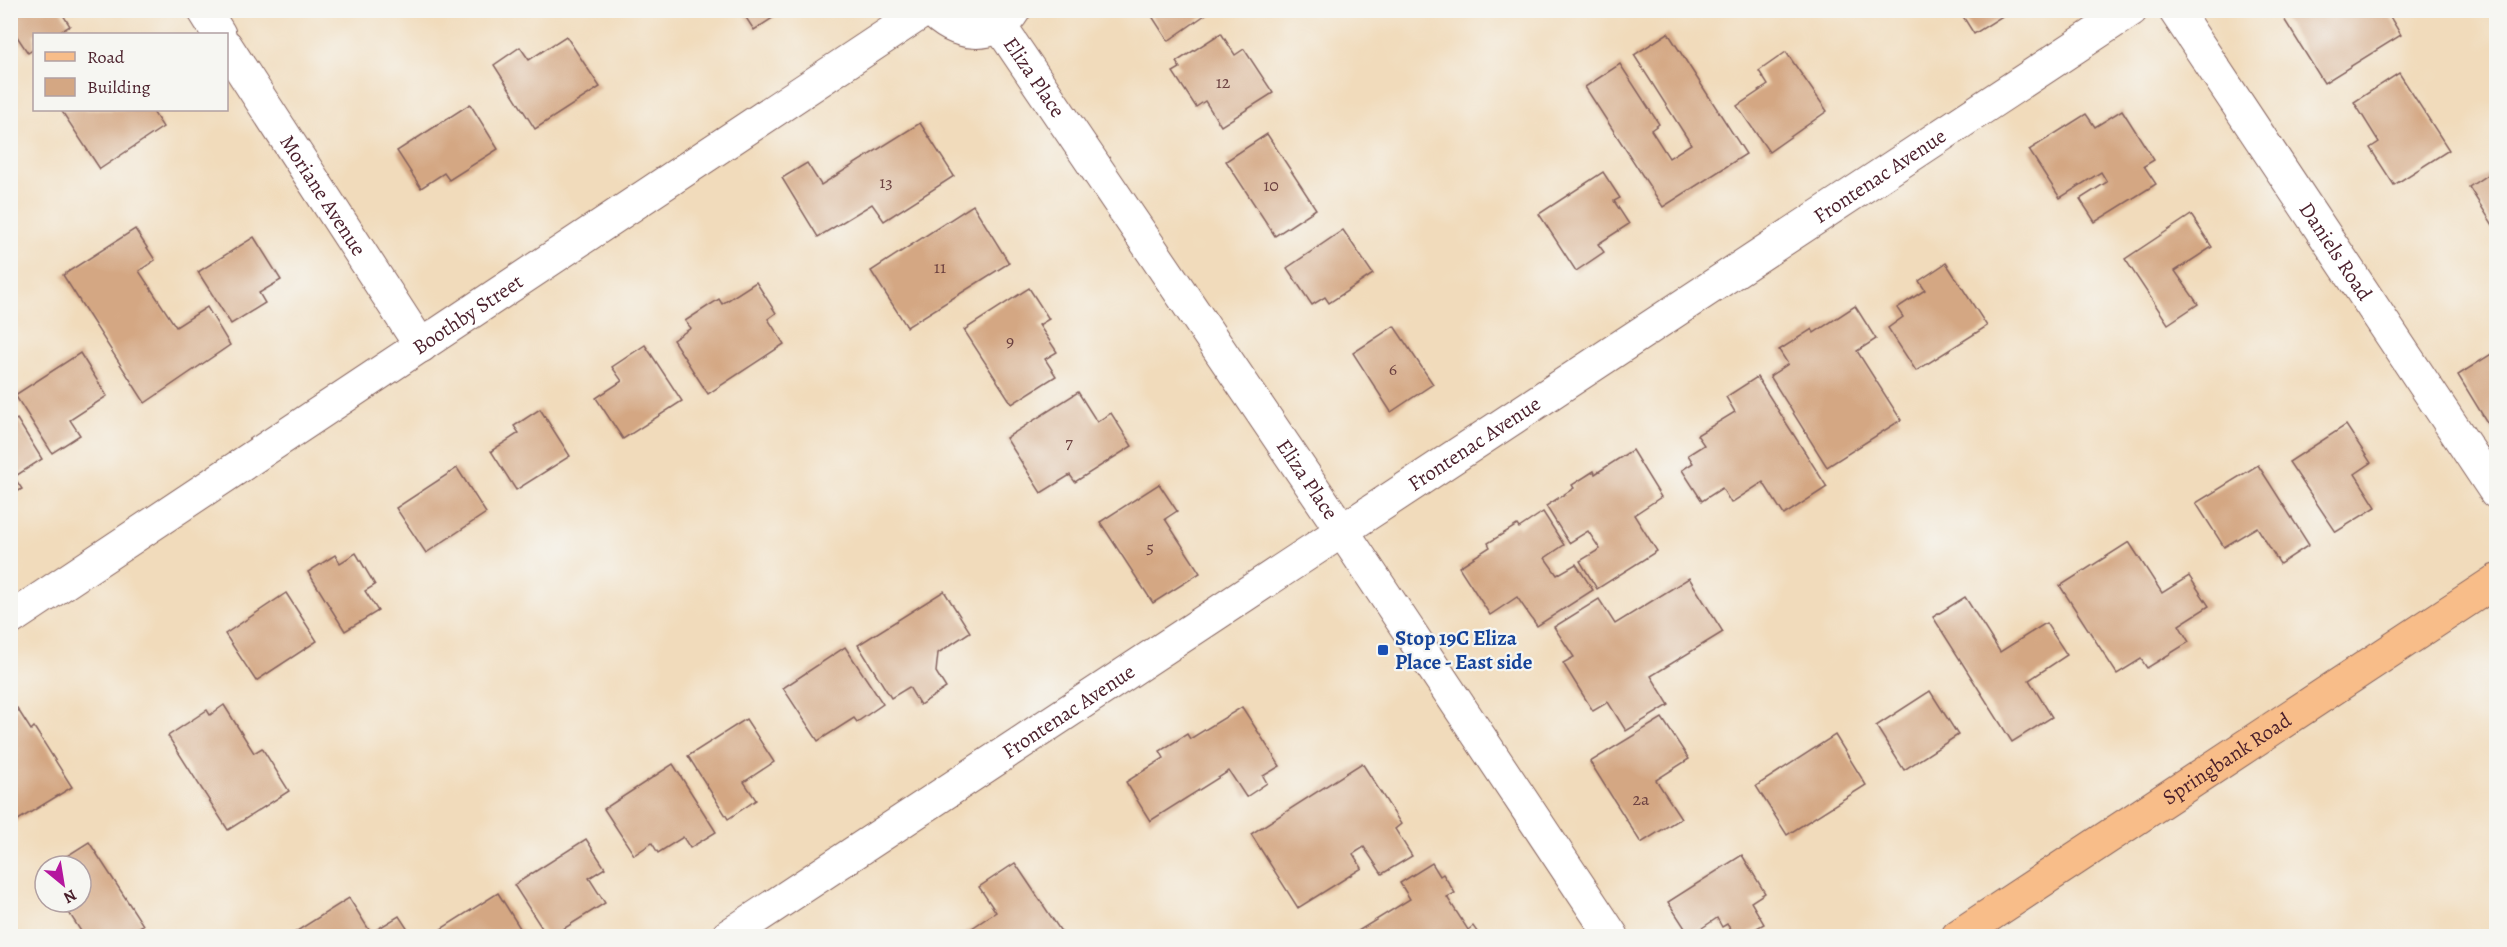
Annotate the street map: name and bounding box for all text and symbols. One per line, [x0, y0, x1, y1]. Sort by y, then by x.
street label: Eliza Place [997, 31, 1072, 123]
legend [33, 33, 228, 111]
text: Road [87, 45, 125, 69]
house number: 12 [1216, 70, 1231, 94]
text: Building [87, 75, 151, 99]
street label: Frontenac Avenue [1808, 122, 1952, 230]
street label: Moriane Avenue [273, 129, 373, 261]
house number: 13 [879, 170, 893, 194]
house number: 10 [1263, 173, 1279, 197]
street label: Daniels Road [2293, 197, 2379, 307]
house number: 11 [934, 255, 946, 279]
street label: Boothby Street [407, 267, 529, 361]
house number: 9 [1006, 329, 1014, 353]
house number: 6 [1389, 357, 1397, 381]
street label: Frontenac Avenue [1402, 390, 1546, 498]
house number: 7 [1065, 430, 1073, 454]
street label: Eliza Place [1270, 434, 1345, 525]
house number: 5 [1146, 535, 1154, 559]
place label: Stop 19C Eliza Place - East side [1395, 624, 1533, 676]
marker: Stop 19C Eliza Place - East side [1376, 643, 1390, 657]
street label: Frontenac Avenue [997, 657, 1140, 765]
street label: Springbank Road [2157, 706, 2297, 811]
house number: 2a [1633, 787, 1650, 811]
north arrow [33, 854, 93, 914]
text: N [59, 884, 81, 909]

